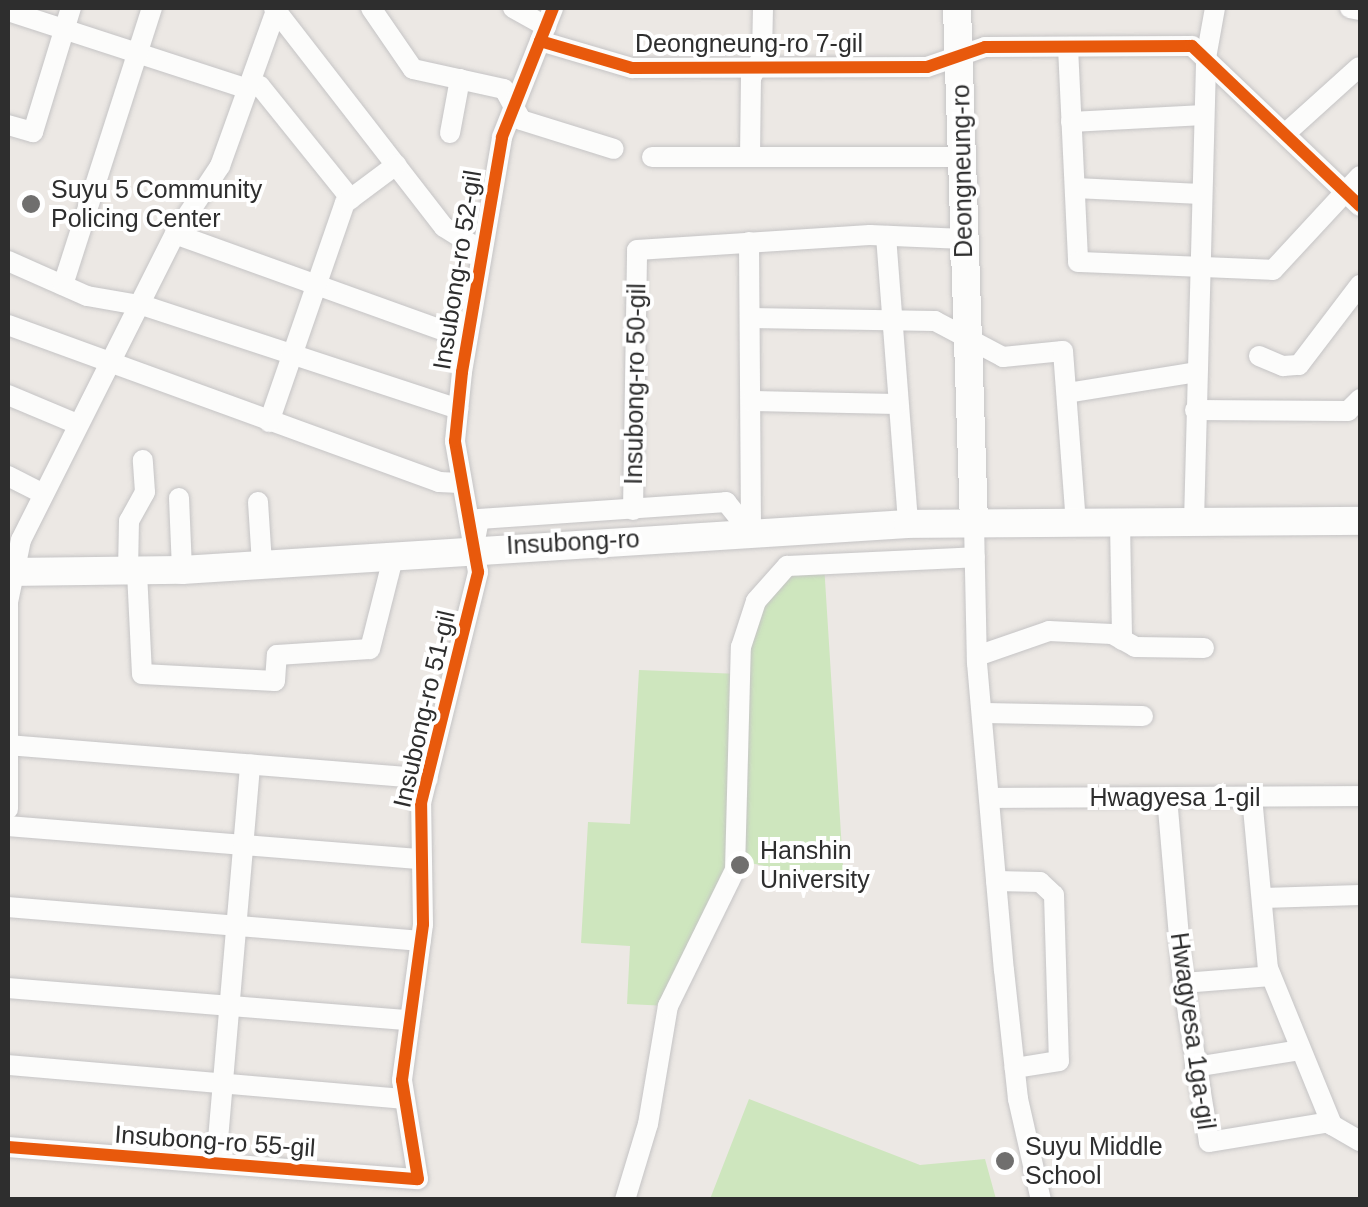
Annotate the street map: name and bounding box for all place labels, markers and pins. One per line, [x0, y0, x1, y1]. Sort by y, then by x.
place label: Suyu 5 Community Policing Center [51, 175, 262, 234]
marker: Suyu 5 Community Policing Center [20, 193, 42, 215]
place label: Hanshin University [760, 836, 870, 895]
marker: Hanshin University [729, 854, 751, 876]
place label: Suyu Middle School [1025, 1132, 1163, 1191]
marker: Suyu Middle School [994, 1150, 1016, 1172]

